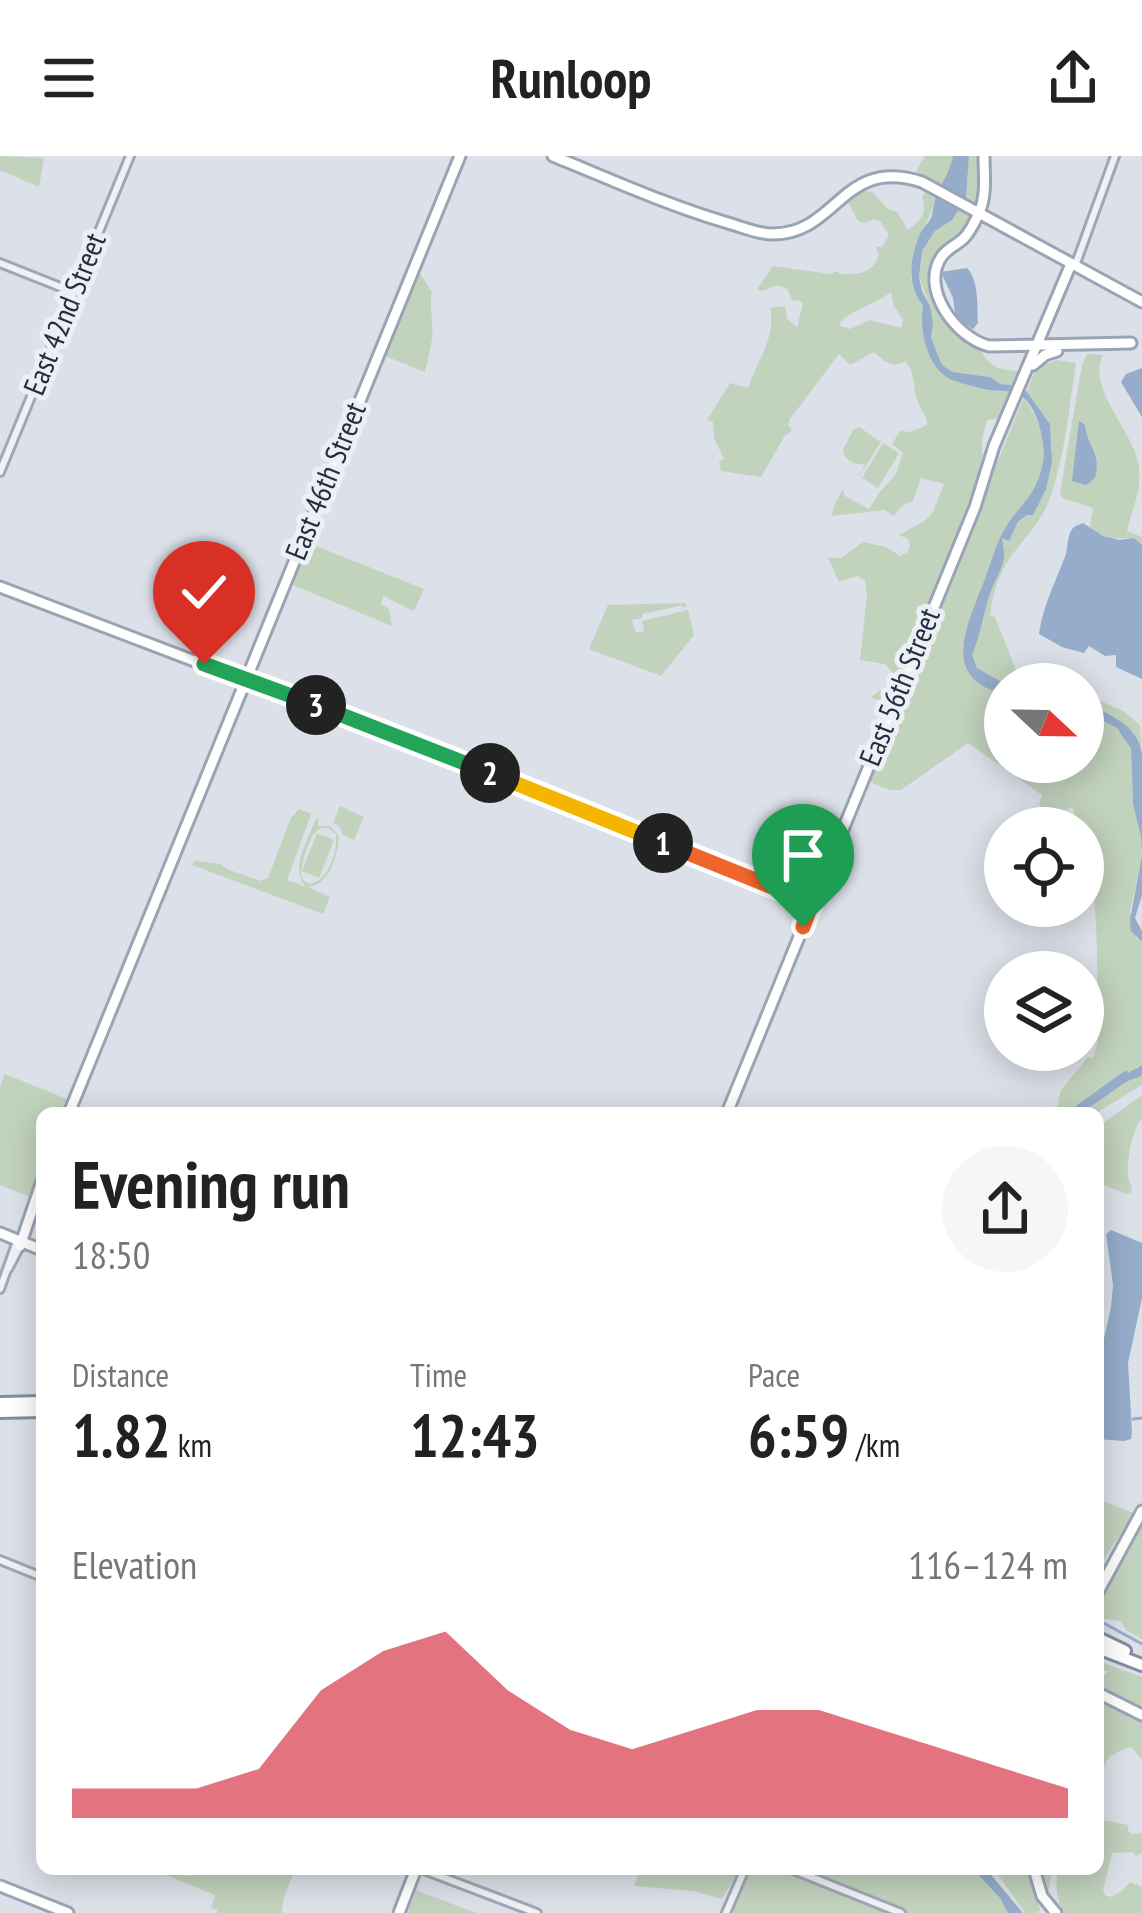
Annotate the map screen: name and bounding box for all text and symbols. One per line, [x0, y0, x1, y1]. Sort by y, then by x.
text: Runloop [491, 43, 651, 113]
icon: menu [36, 45, 102, 111]
icon: share [1040, 45, 1106, 111]
street label: East 42nd Street [13, 226, 114, 400]
street label: East 46th Street [275, 395, 374, 565]
pin [153, 541, 255, 664]
icon: check [171, 559, 237, 625]
street label: East 56th Street [849, 601, 948, 771]
north arrow [984, 663, 1104, 783]
map controls [984, 663, 1104, 1071]
pin: 3 [286, 675, 346, 735]
text: 3 [308, 683, 324, 726]
pin: 2 [460, 743, 520, 803]
text: 2 [482, 751, 498, 794]
pin [752, 804, 854, 927]
button: locate [984, 807, 1104, 927]
pin: 1 [633, 813, 693, 873]
text: 1 [655, 821, 671, 864]
icon: arrive [770, 822, 836, 888]
button: layers [984, 951, 1104, 1071]
text: Evening run [72, 1141, 350, 1226]
button: share [942, 1146, 1068, 1272]
text: 18:50 [72, 1229, 150, 1280]
text: Distance [72, 1353, 169, 1396]
text: Time [410, 1353, 467, 1396]
text: Pace [748, 1353, 800, 1396]
text: 1.82 [72, 1396, 171, 1474]
text: 12:43 [410, 1396, 540, 1474]
text: 6:59 [748, 1396, 849, 1474]
text: km [171, 1423, 212, 1466]
text: /km [849, 1423, 900, 1466]
text: Elevation [72, 1539, 197, 1590]
text: 116–124 m [908, 1539, 1068, 1590]

